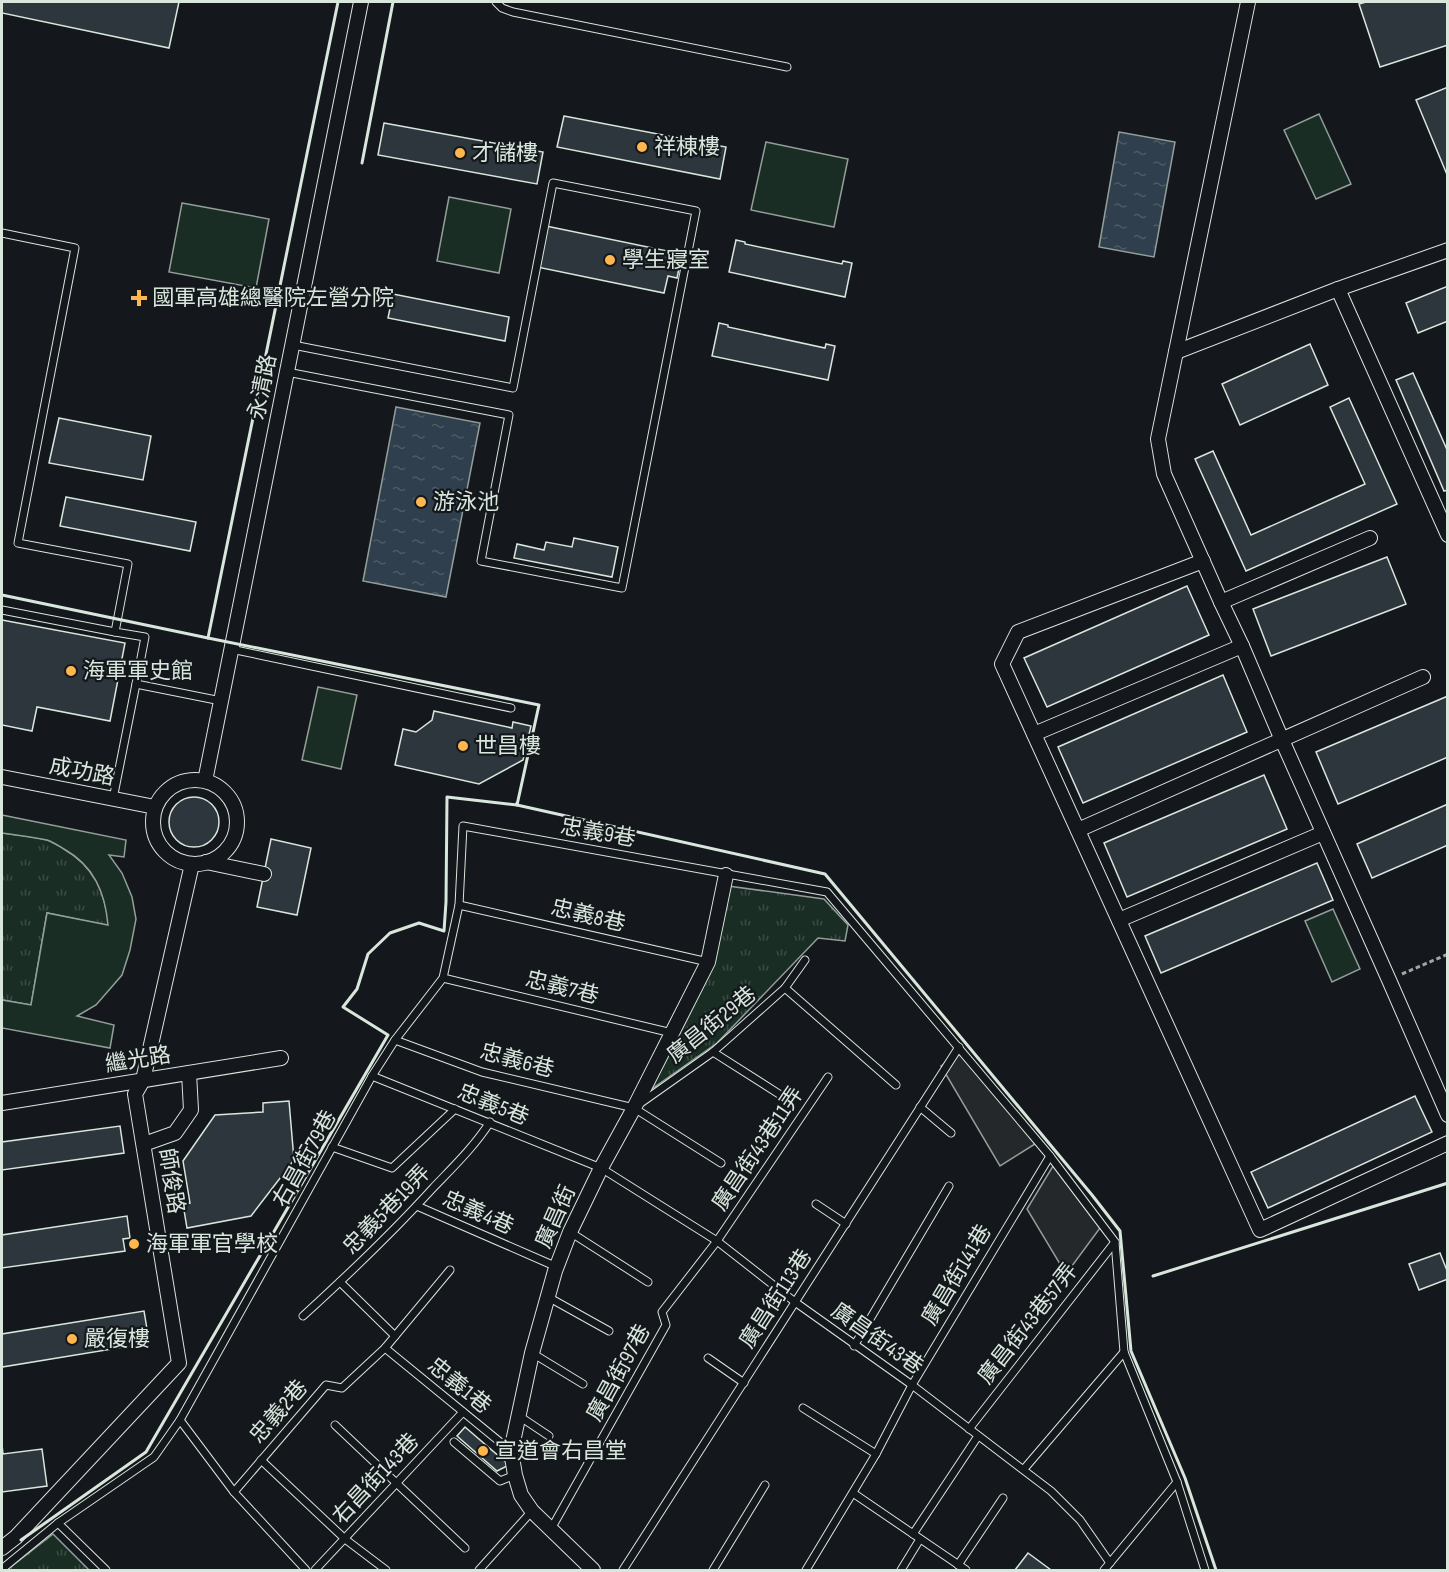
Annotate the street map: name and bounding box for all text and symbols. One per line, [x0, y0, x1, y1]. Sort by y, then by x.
place label: 祥棟樓 [654, 134, 720, 161]
place label: 才儲樓 [472, 140, 538, 167]
marker: 祥棟樓 [635, 140, 649, 154]
marker: 才儲樓 [453, 146, 467, 160]
place label: 學生寢室 [622, 247, 710, 274]
marker: 學生寢室 [603, 253, 617, 267]
place label: 國軍高雄總醫院左營分院 [152, 285, 394, 312]
marker: 國軍高雄總醫院左營分院 [130, 289, 148, 307]
street label: 永清路 [243, 352, 283, 422]
place label: 游泳池 [433, 489, 499, 516]
marker: 游泳池 [414, 495, 428, 509]
place label: 海軍軍史館 [83, 658, 193, 685]
marker: 海軍軍史館 [64, 664, 78, 678]
place label: 世昌樓 [475, 733, 541, 760]
marker: 世昌樓 [456, 739, 470, 753]
street label: 成功路 [47, 752, 117, 792]
street label: 忠義9巷 [558, 813, 638, 853]
street label: 忠義8巷 [548, 894, 628, 938]
street label: 忠義7巷 [522, 966, 602, 1010]
street label: 廣昌街29巷 [662, 981, 762, 1069]
street label: 忠義6巷 [477, 1038, 557, 1084]
street label: 繼光路 [103, 1042, 173, 1078]
street label: 忠義5巷 [453, 1078, 533, 1132]
street label: 廣昌街43巷11弄 [707, 1082, 809, 1216]
street label: 右昌街79巷 [267, 1106, 343, 1212]
street label: 師俊路 [153, 1146, 189, 1216]
street label: 忠義5巷19弄 [338, 1160, 436, 1260]
street label: 廣昌街 [530, 1181, 582, 1253]
street label: 忠義4巷 [438, 1185, 518, 1241]
street label: 廣昌街141巷 [916, 1220, 998, 1330]
place label: 海軍軍官學校 [146, 1231, 278, 1258]
marker: 海軍軍官學校 [127, 1237, 141, 1251]
street label: 廣昌街113巷 [734, 1244, 818, 1354]
street label: 廣昌街43巷57弄 [972, 1258, 1084, 1390]
street label: 廣昌街43巷 [826, 1297, 928, 1381]
street label: 廣昌街97巷 [581, 1320, 657, 1426]
place label: 嚴復樓 [84, 1326, 150, 1353]
marker: 嚴復樓 [65, 1332, 79, 1346]
street label: 忠義1巷 [422, 1352, 496, 1420]
street label: 忠義2巷 [244, 1375, 314, 1449]
street label: 右昌街143巷 [327, 1428, 425, 1530]
place label: 宣道會右昌堂 [495, 1438, 627, 1465]
marker: 宣道會右昌堂 [476, 1444, 490, 1458]

